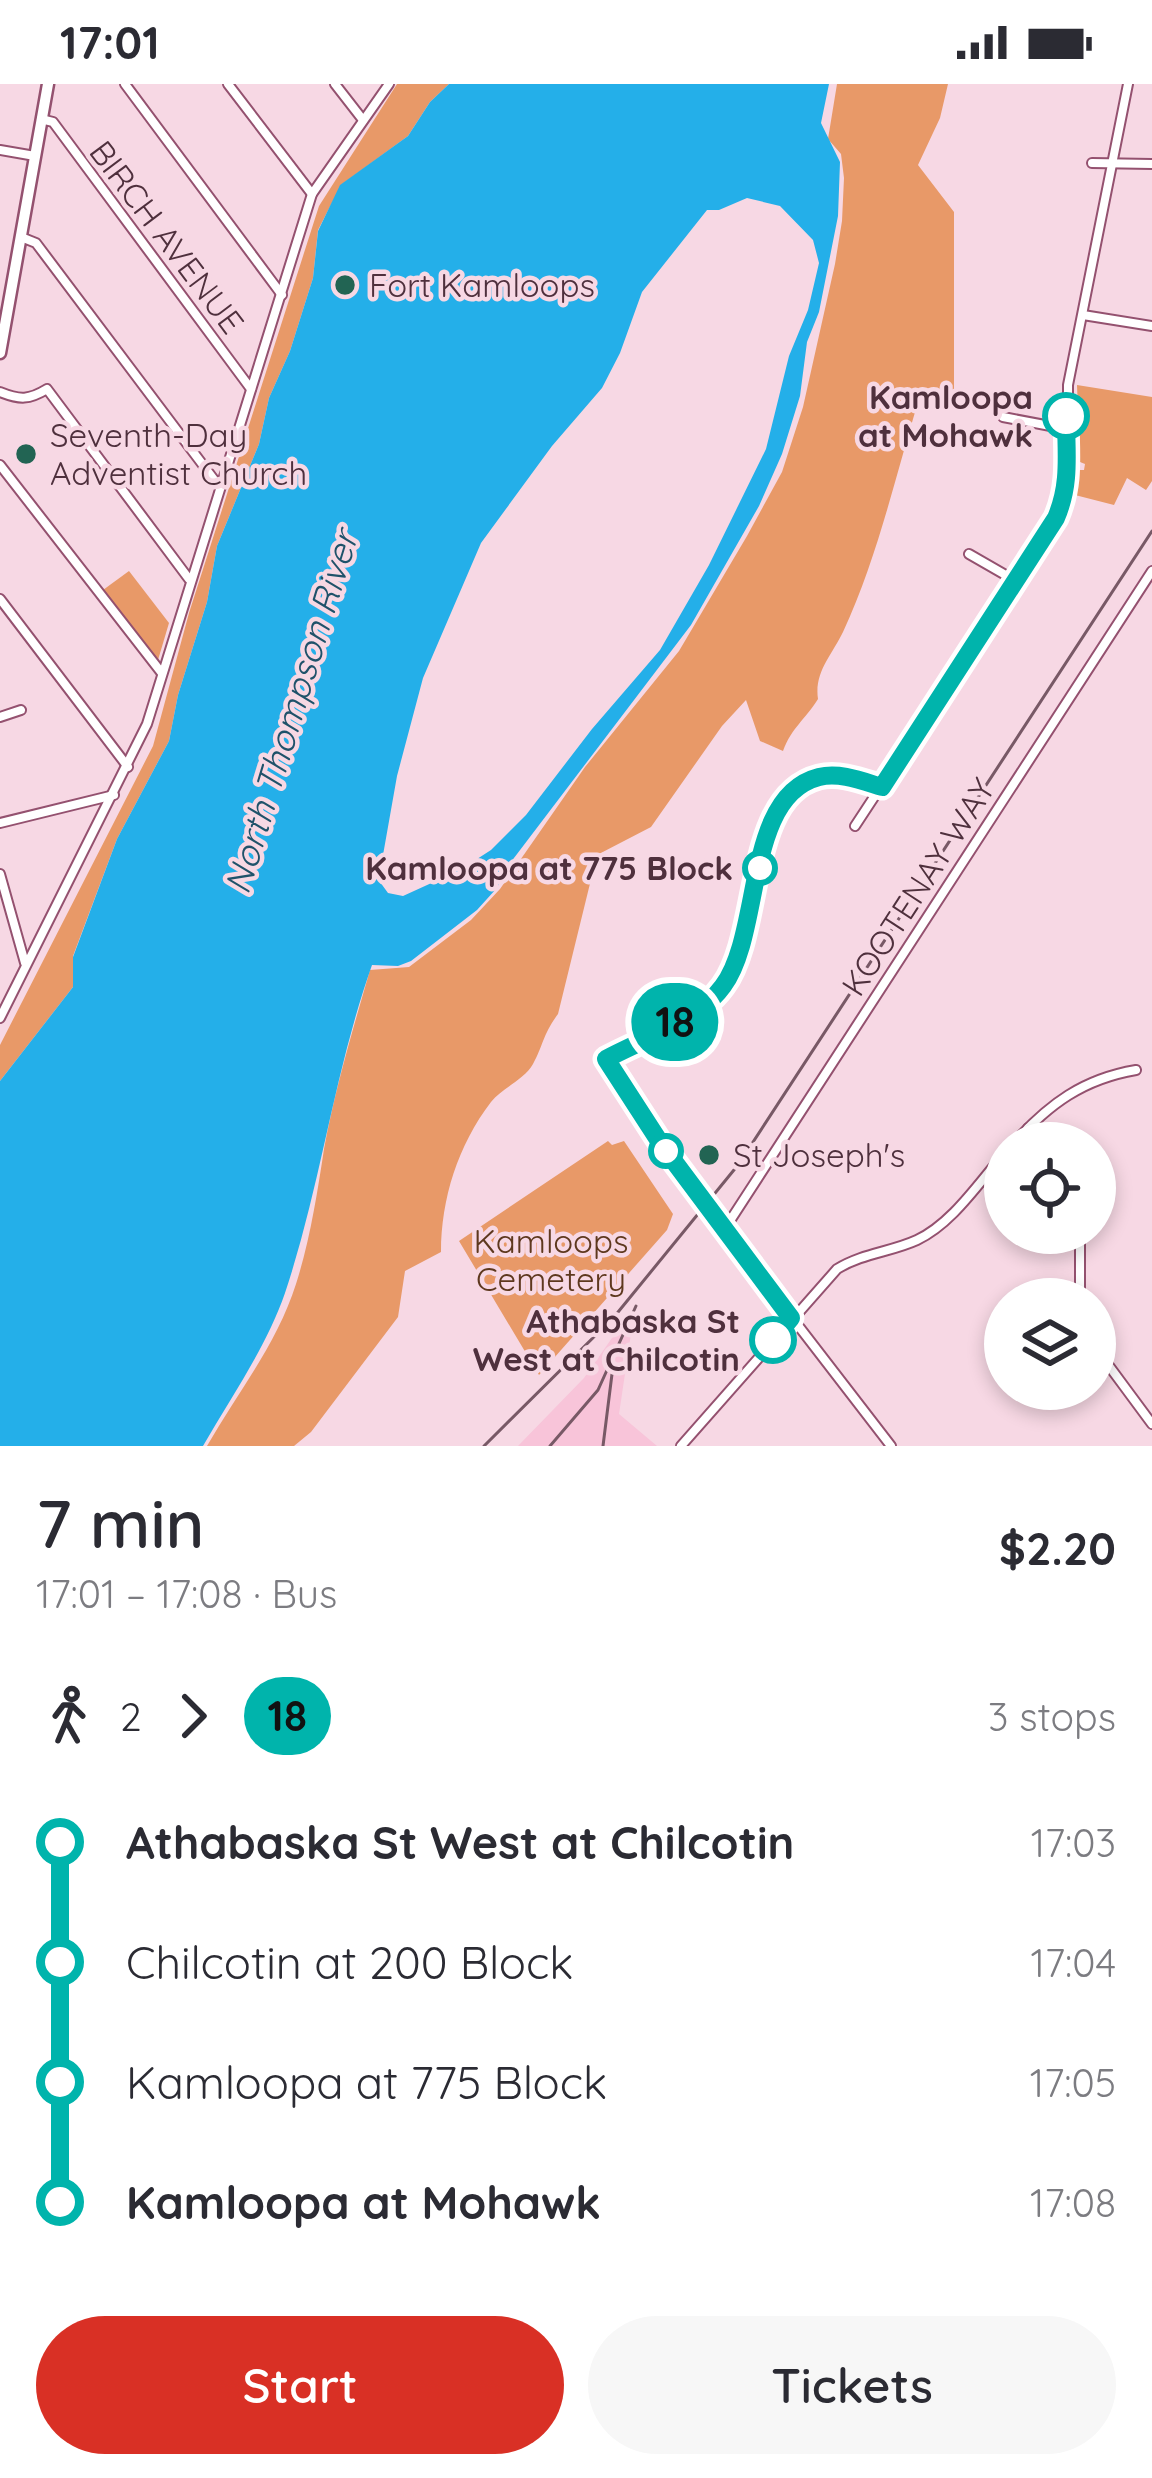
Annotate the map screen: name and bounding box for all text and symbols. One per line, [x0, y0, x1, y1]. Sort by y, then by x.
text: 17:01 [60, 14, 160, 70]
street label: BIRCH AVENUE [81, 132, 253, 341]
place label: Fort Kamloops [369, 264, 595, 305]
marker: Fort Kamloops [332, 272, 358, 298]
place label: Kamloopa at Mohawk [858, 376, 1033, 455]
marker: Kamloopa at Mohawk [1044, 394, 1088, 438]
place label: Seventh-Day Adventist Church [50, 414, 307, 493]
marker: Seventh-Day Adventist Church [13, 441, 39, 467]
water label: North Thompson River [214, 521, 368, 899]
street label: KOOTENAY WAY [832, 770, 1003, 1003]
place label: Kamloopa at 775 Block [365, 847, 733, 888]
marker: Kamloopa at 775 Block [744, 852, 776, 884]
line badge: 18 [621, 983, 729, 1061]
text: 18 [655, 995, 695, 1048]
map controls [984, 1122, 1116, 1410]
button: locate [984, 1122, 1116, 1254]
place label: St Joseph's [733, 1134, 905, 1175]
unlabelled marker [650, 1135, 682, 1167]
marker: St Joseph's [696, 1142, 722, 1168]
park label: Kamloops Cemetery [474, 1220, 628, 1299]
button: layers [984, 1278, 1116, 1410]
place label: Athabaska St West at Chilcotin [473, 1300, 740, 1379]
marker: Athabaska St West at Chilcotin [751, 1318, 795, 1362]
text: 7 min [36, 1482, 205, 1565]
text: $2.20 [999, 1520, 1116, 1576]
text: 17:01 – 17:08 · Bus [36, 1569, 337, 1618]
icon: walk [36, 1683, 102, 1749]
icon: forward [160, 1683, 226, 1749]
text: 18 [268, 1689, 307, 1742]
text: 2 [120, 1692, 142, 1741]
text: 3 stops [988, 1692, 1116, 1741]
text: Athabaska St West at Chilcotin [126, 1814, 794, 1870]
text: 17:03 [1031, 1818, 1116, 1867]
text: Chilcotin at 200 Block [126, 1934, 573, 1990]
text: 17:04 [1031, 1938, 1116, 1987]
text: Kamloopa at 775 Block [126, 2054, 607, 2110]
text: 17:05 [1030, 2058, 1116, 2107]
text: Kamloopa at Mohawk [126, 2174, 601, 2230]
text: 17:08 [1030, 2178, 1116, 2227]
button: Start [36, 2316, 564, 2454]
button: Tickets [588, 2316, 1116, 2454]

